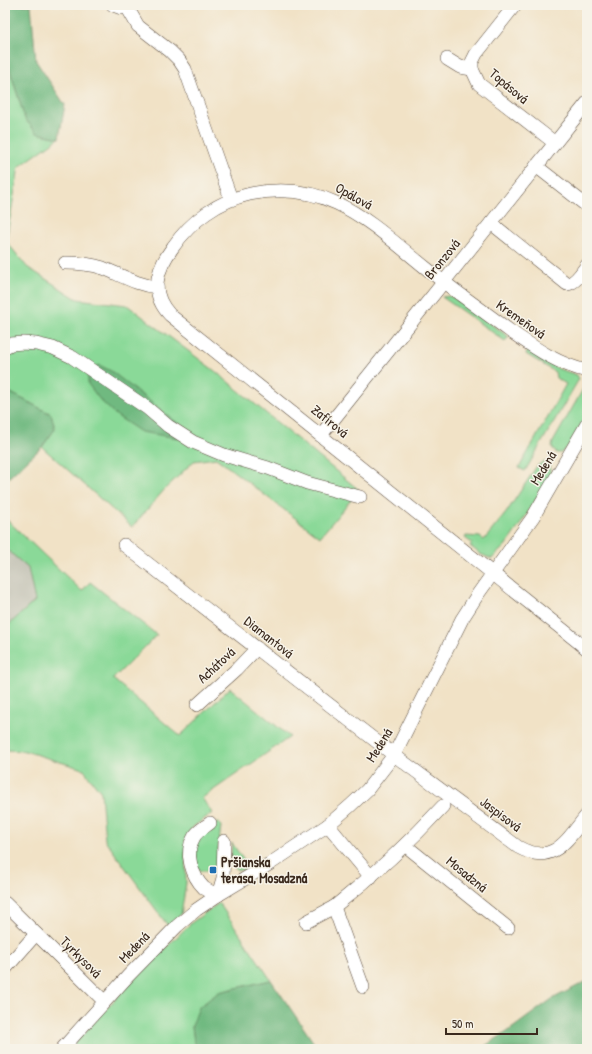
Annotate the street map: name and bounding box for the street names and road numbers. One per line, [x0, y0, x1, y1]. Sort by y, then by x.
street label: Topásová [485, 64, 533, 109]
street label: Opálová [332, 178, 377, 215]
street label: Bronzová [419, 234, 464, 283]
street label: Kremeňová [493, 295, 550, 343]
street label: Zafírová [308, 400, 353, 442]
street label: Medená [525, 447, 560, 488]
street label: Diamantová [241, 611, 298, 662]
street label: Achátová [193, 642, 239, 687]
street label: Medená [361, 724, 397, 765]
street label: Jaspisová [476, 792, 526, 837]
street label: Mosadzná [443, 851, 492, 896]
street label: Medená [114, 926, 154, 966]
street label: Tyrkysová [56, 932, 107, 983]

